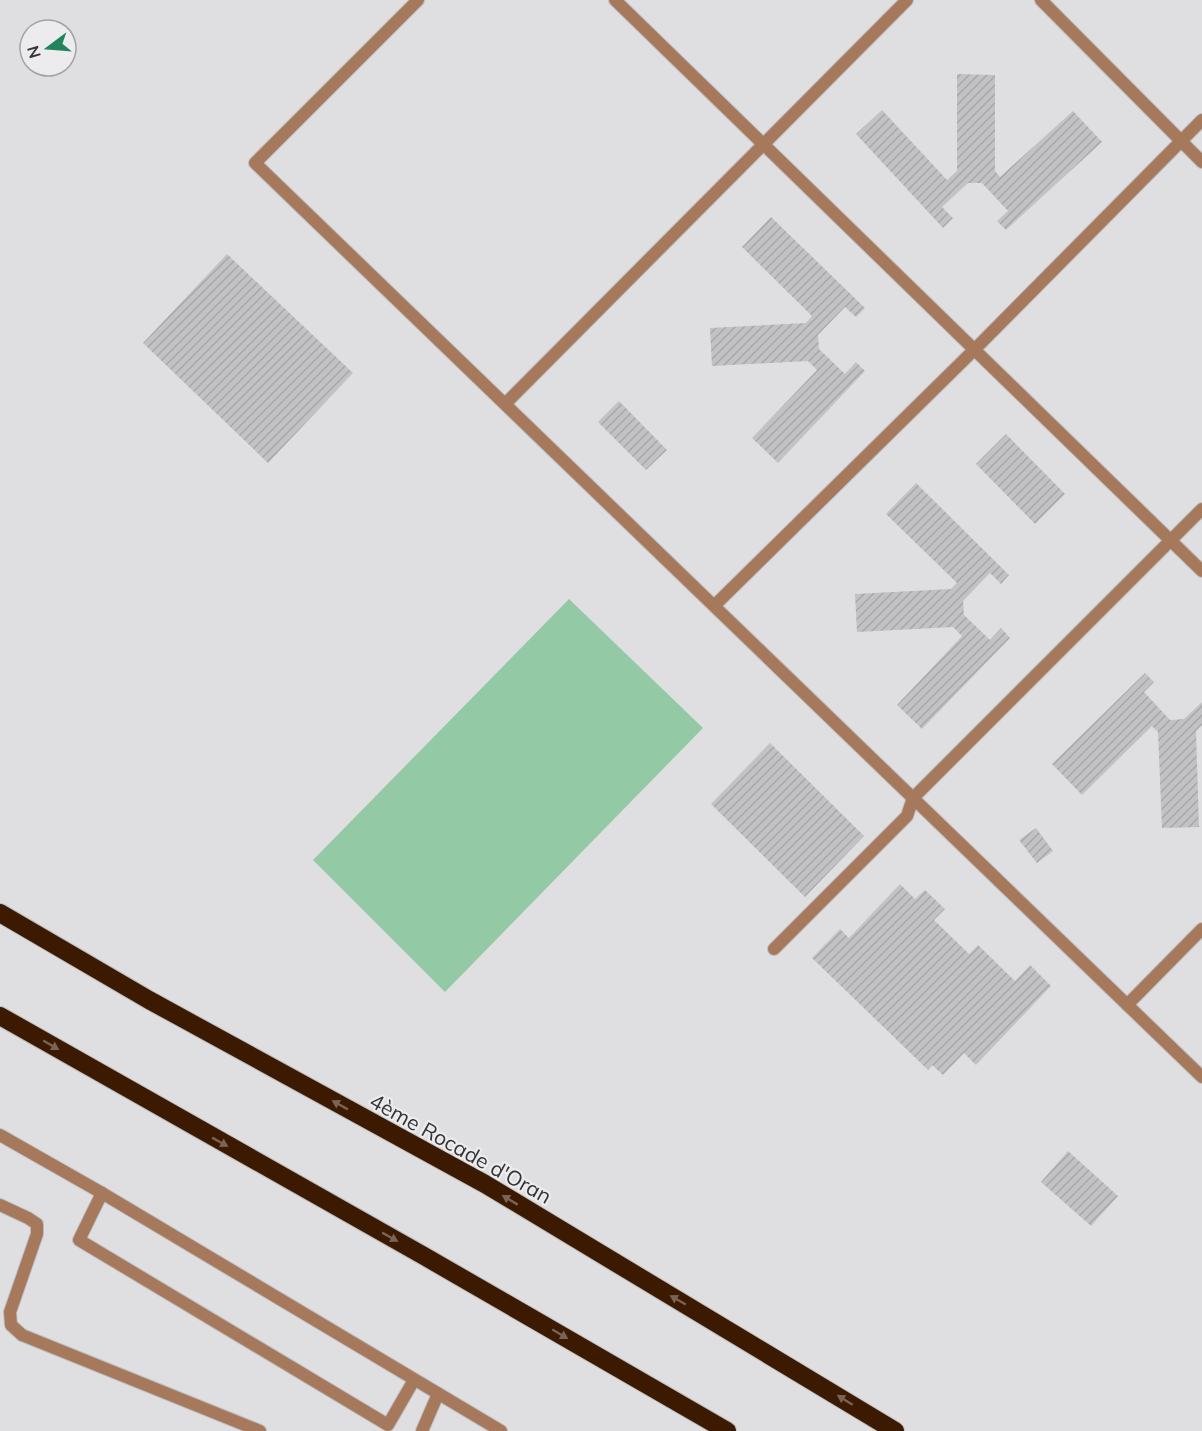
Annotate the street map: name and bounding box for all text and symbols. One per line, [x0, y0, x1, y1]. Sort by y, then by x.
north arrow [18, 18, 78, 78]
text: N [22, 44, 45, 61]
one-way arrow [43, 1040, 60, 1050]
street label: 4ème Rocade d'Oran [366, 1087, 556, 1209]
one-way arrow [331, 1100, 348, 1110]
one-way arrow [212, 1136, 228, 1147]
one-way arrow [502, 1194, 518, 1205]
one-way arrow [382, 1232, 399, 1242]
one-way arrow [669, 1296, 686, 1306]
one-way arrow [551, 1329, 568, 1339]
one-way arrow [837, 1395, 853, 1406]

